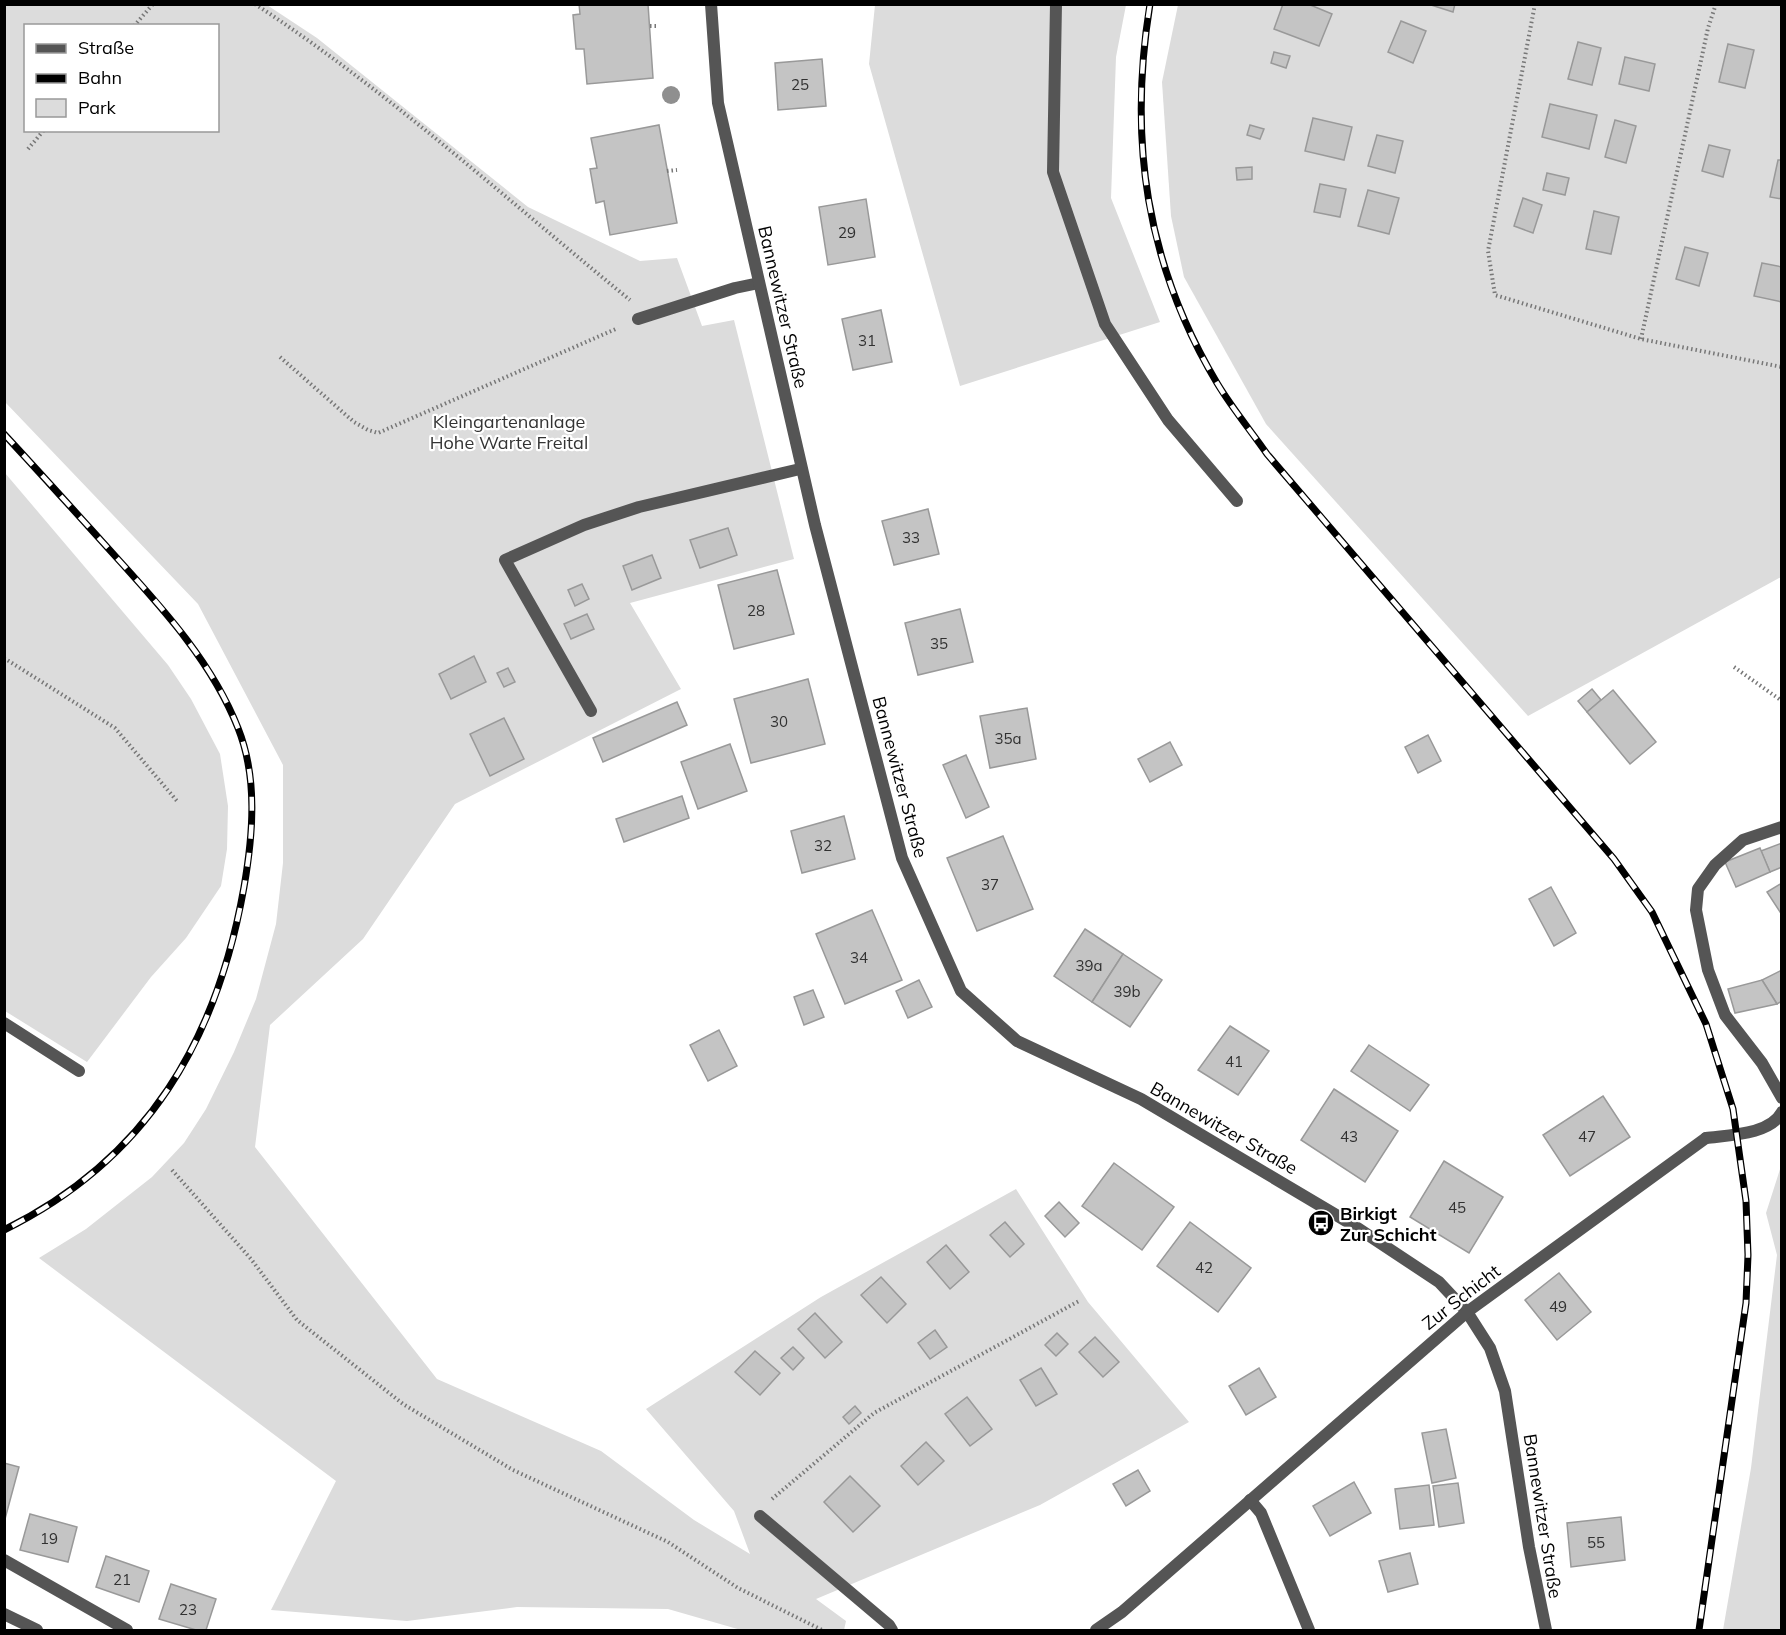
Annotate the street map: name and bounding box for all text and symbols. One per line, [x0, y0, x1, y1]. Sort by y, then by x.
legend [24, 24, 219, 132]
text: Straße [78, 36, 134, 59]
text: Bahn [78, 66, 122, 89]
house number: 25 [791, 75, 809, 94]
text: Park [78, 96, 117, 119]
street label: Bannewitzer Straße [753, 223, 813, 391]
house number: 29 [838, 223, 856, 242]
house number: 31 [858, 331, 876, 350]
park label: Kleingartenanlage Hohe Warte Freital [430, 410, 588, 454]
house number: 33 [902, 528, 920, 547]
house number: 28 [747, 601, 765, 620]
house number: 35 [930, 634, 948, 653]
street label: Bannewitzer Straße [867, 694, 933, 860]
house number: 30 [770, 712, 788, 731]
house number: 35a [994, 729, 1022, 748]
house number: 32 [814, 836, 832, 855]
house number: 37 [981, 875, 999, 894]
house number: 34 [850, 948, 868, 967]
house number: 39a [1075, 956, 1103, 975]
house number: 39b [1113, 982, 1141, 1001]
house number: 41 [1225, 1052, 1243, 1071]
street label: Bannewitzer Straße [1146, 1076, 1302, 1180]
house number: 43 [1340, 1127, 1358, 1146]
house number: 47 [1578, 1127, 1596, 1146]
house number: 45 [1448, 1198, 1466, 1217]
place label: Birkigt Zur Schicht [1340, 1202, 1437, 1246]
bus stop icon: Birkigt Zur Schicht [1306, 1208, 1336, 1238]
house number: 42 [1195, 1258, 1213, 1277]
street label: Zur Schicht [1417, 1259, 1505, 1335]
house number: 49 [1549, 1297, 1567, 1316]
street label: Bannewitzer Straße [1519, 1432, 1567, 1600]
house number: 19 [40, 1529, 58, 1548]
house number: 55 [1587, 1533, 1605, 1552]
house number: 21 [113, 1570, 131, 1589]
house number: 23 [179, 1600, 197, 1619]

